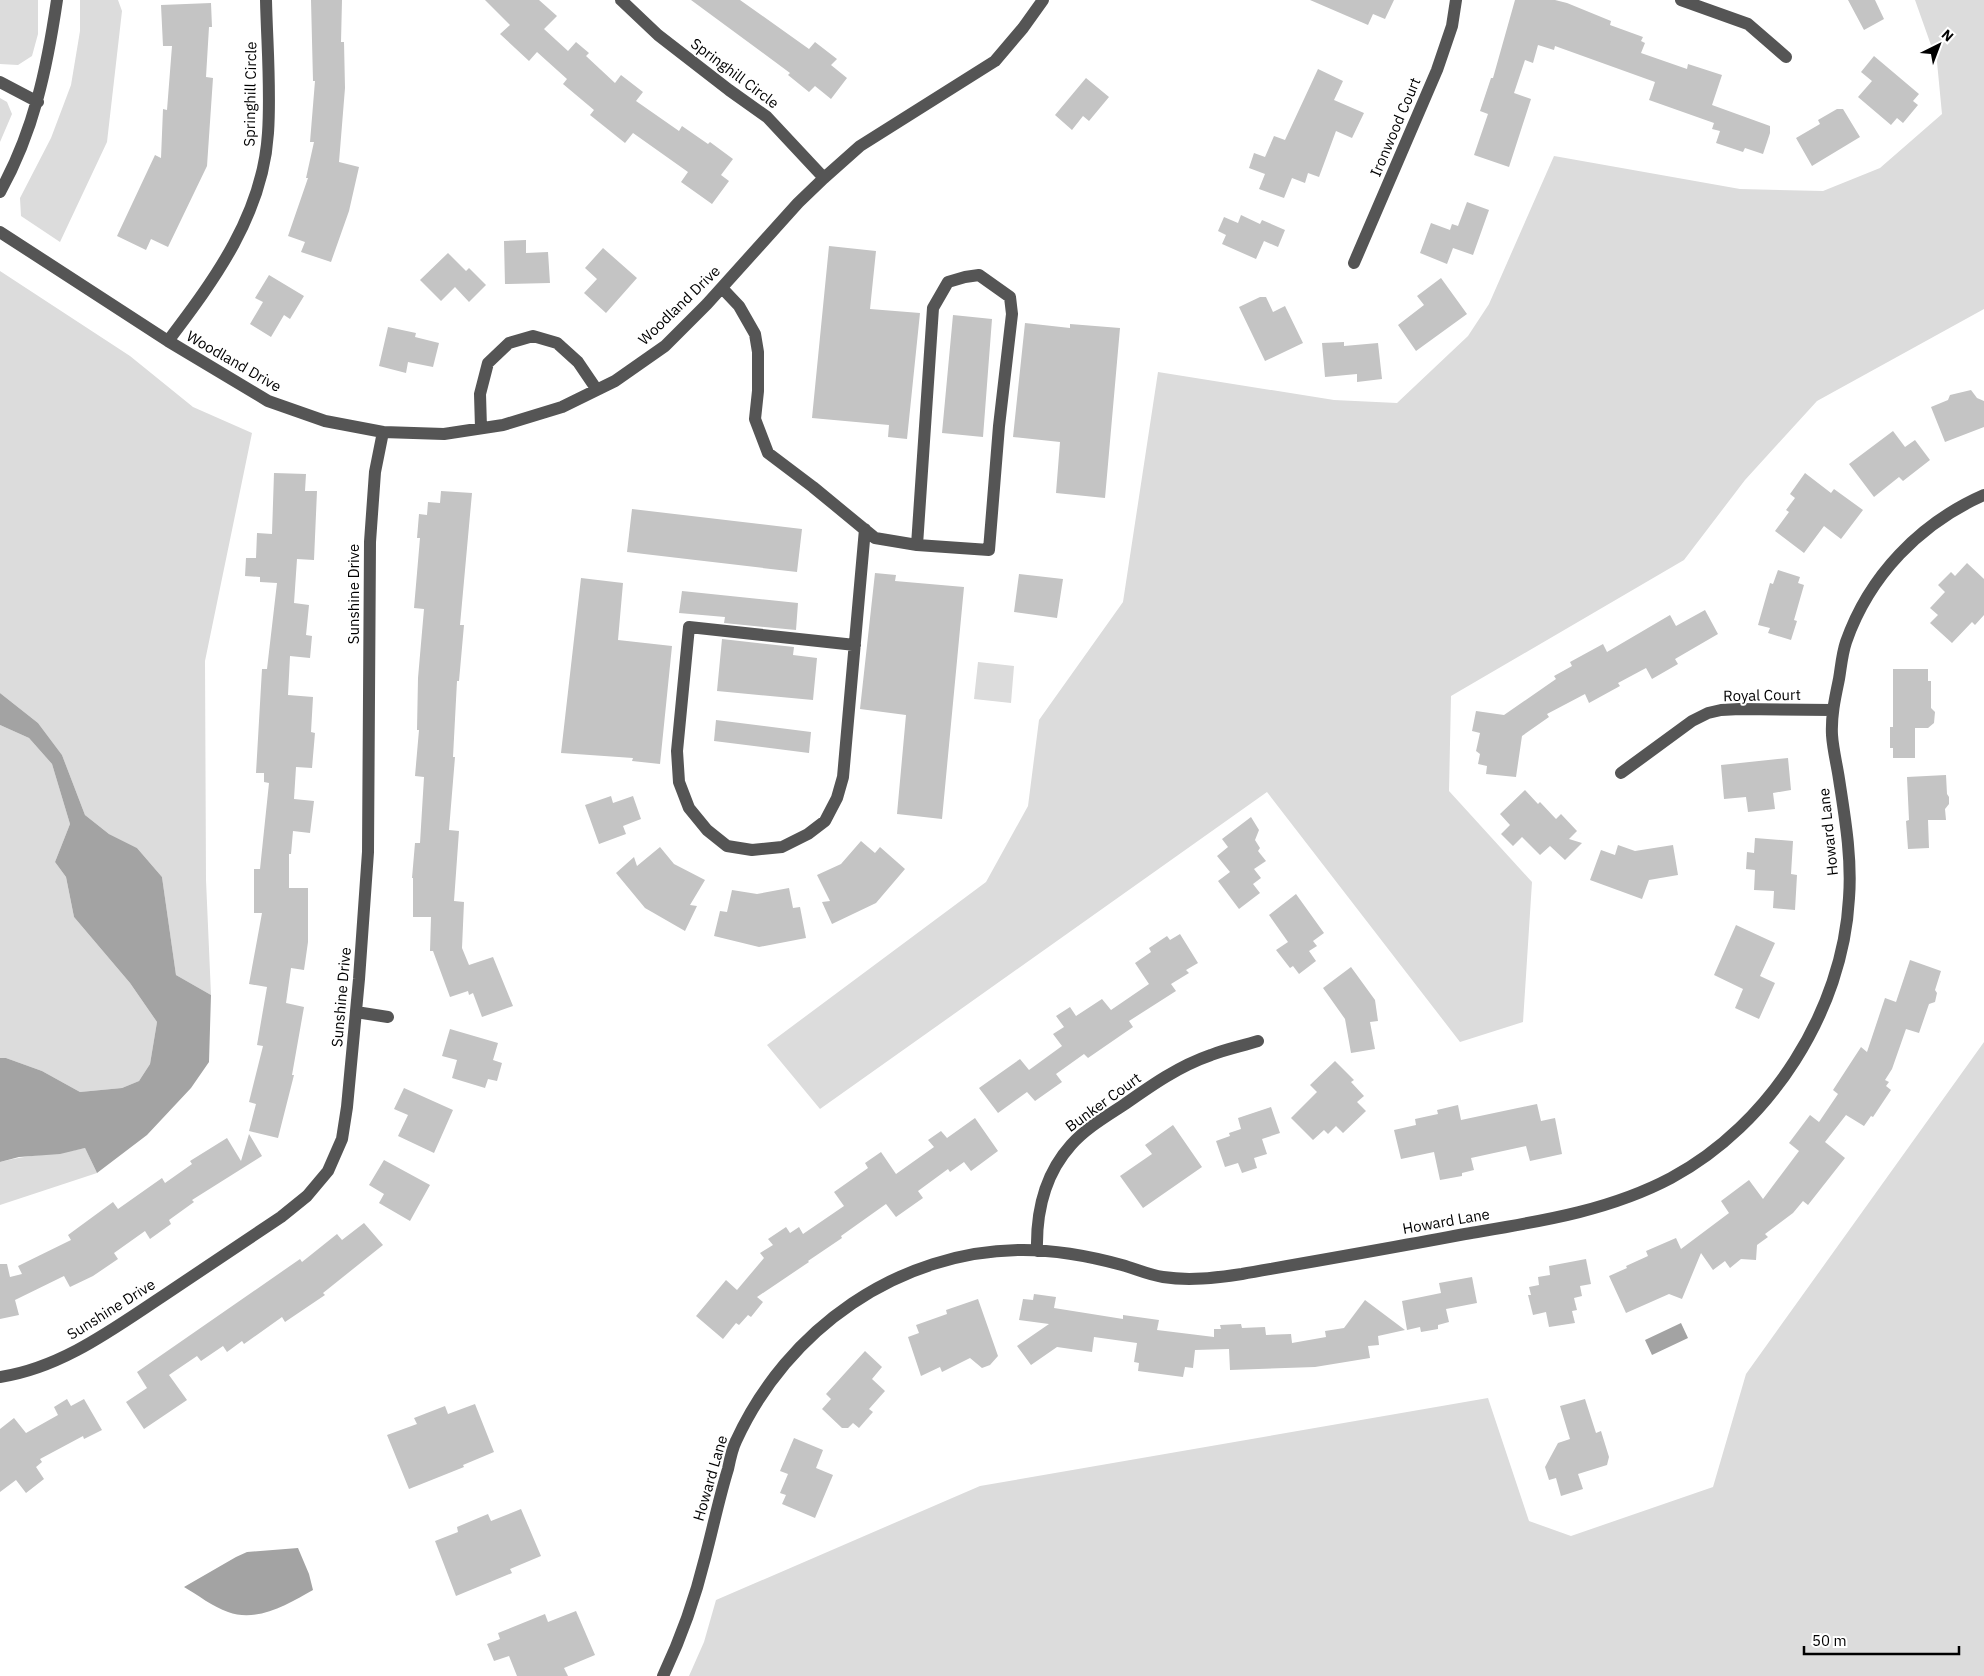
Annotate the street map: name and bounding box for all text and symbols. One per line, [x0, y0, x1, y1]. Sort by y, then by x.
north arrow [1914, 20, 1964, 70]
text: N [1938, 25, 1957, 45]
street label: Springhill Circle [687, 34, 783, 112]
street label: Springhill Circle [240, 41, 260, 147]
street label: Ironwood Court [1366, 75, 1424, 179]
street label: Woodland Drive [634, 261, 724, 349]
street label: Woodland Drive [183, 326, 285, 396]
street label: Sunshine Drive [344, 544, 363, 644]
street label: Royal Court [1723, 685, 1801, 705]
street label: Howard Lane [1814, 787, 1842, 877]
street label: Sunshine Drive [327, 946, 355, 1048]
street label: Bunker Court [1061, 1068, 1145, 1136]
street label: Howard Lane [1401, 1204, 1491, 1238]
street label: Sunshine Drive [63, 1274, 159, 1344]
street label: Howard Lane [689, 1433, 731, 1523]
scale bar [1804, 1624, 1959, 1656]
text: 50 m [1812, 1631, 1847, 1650]

